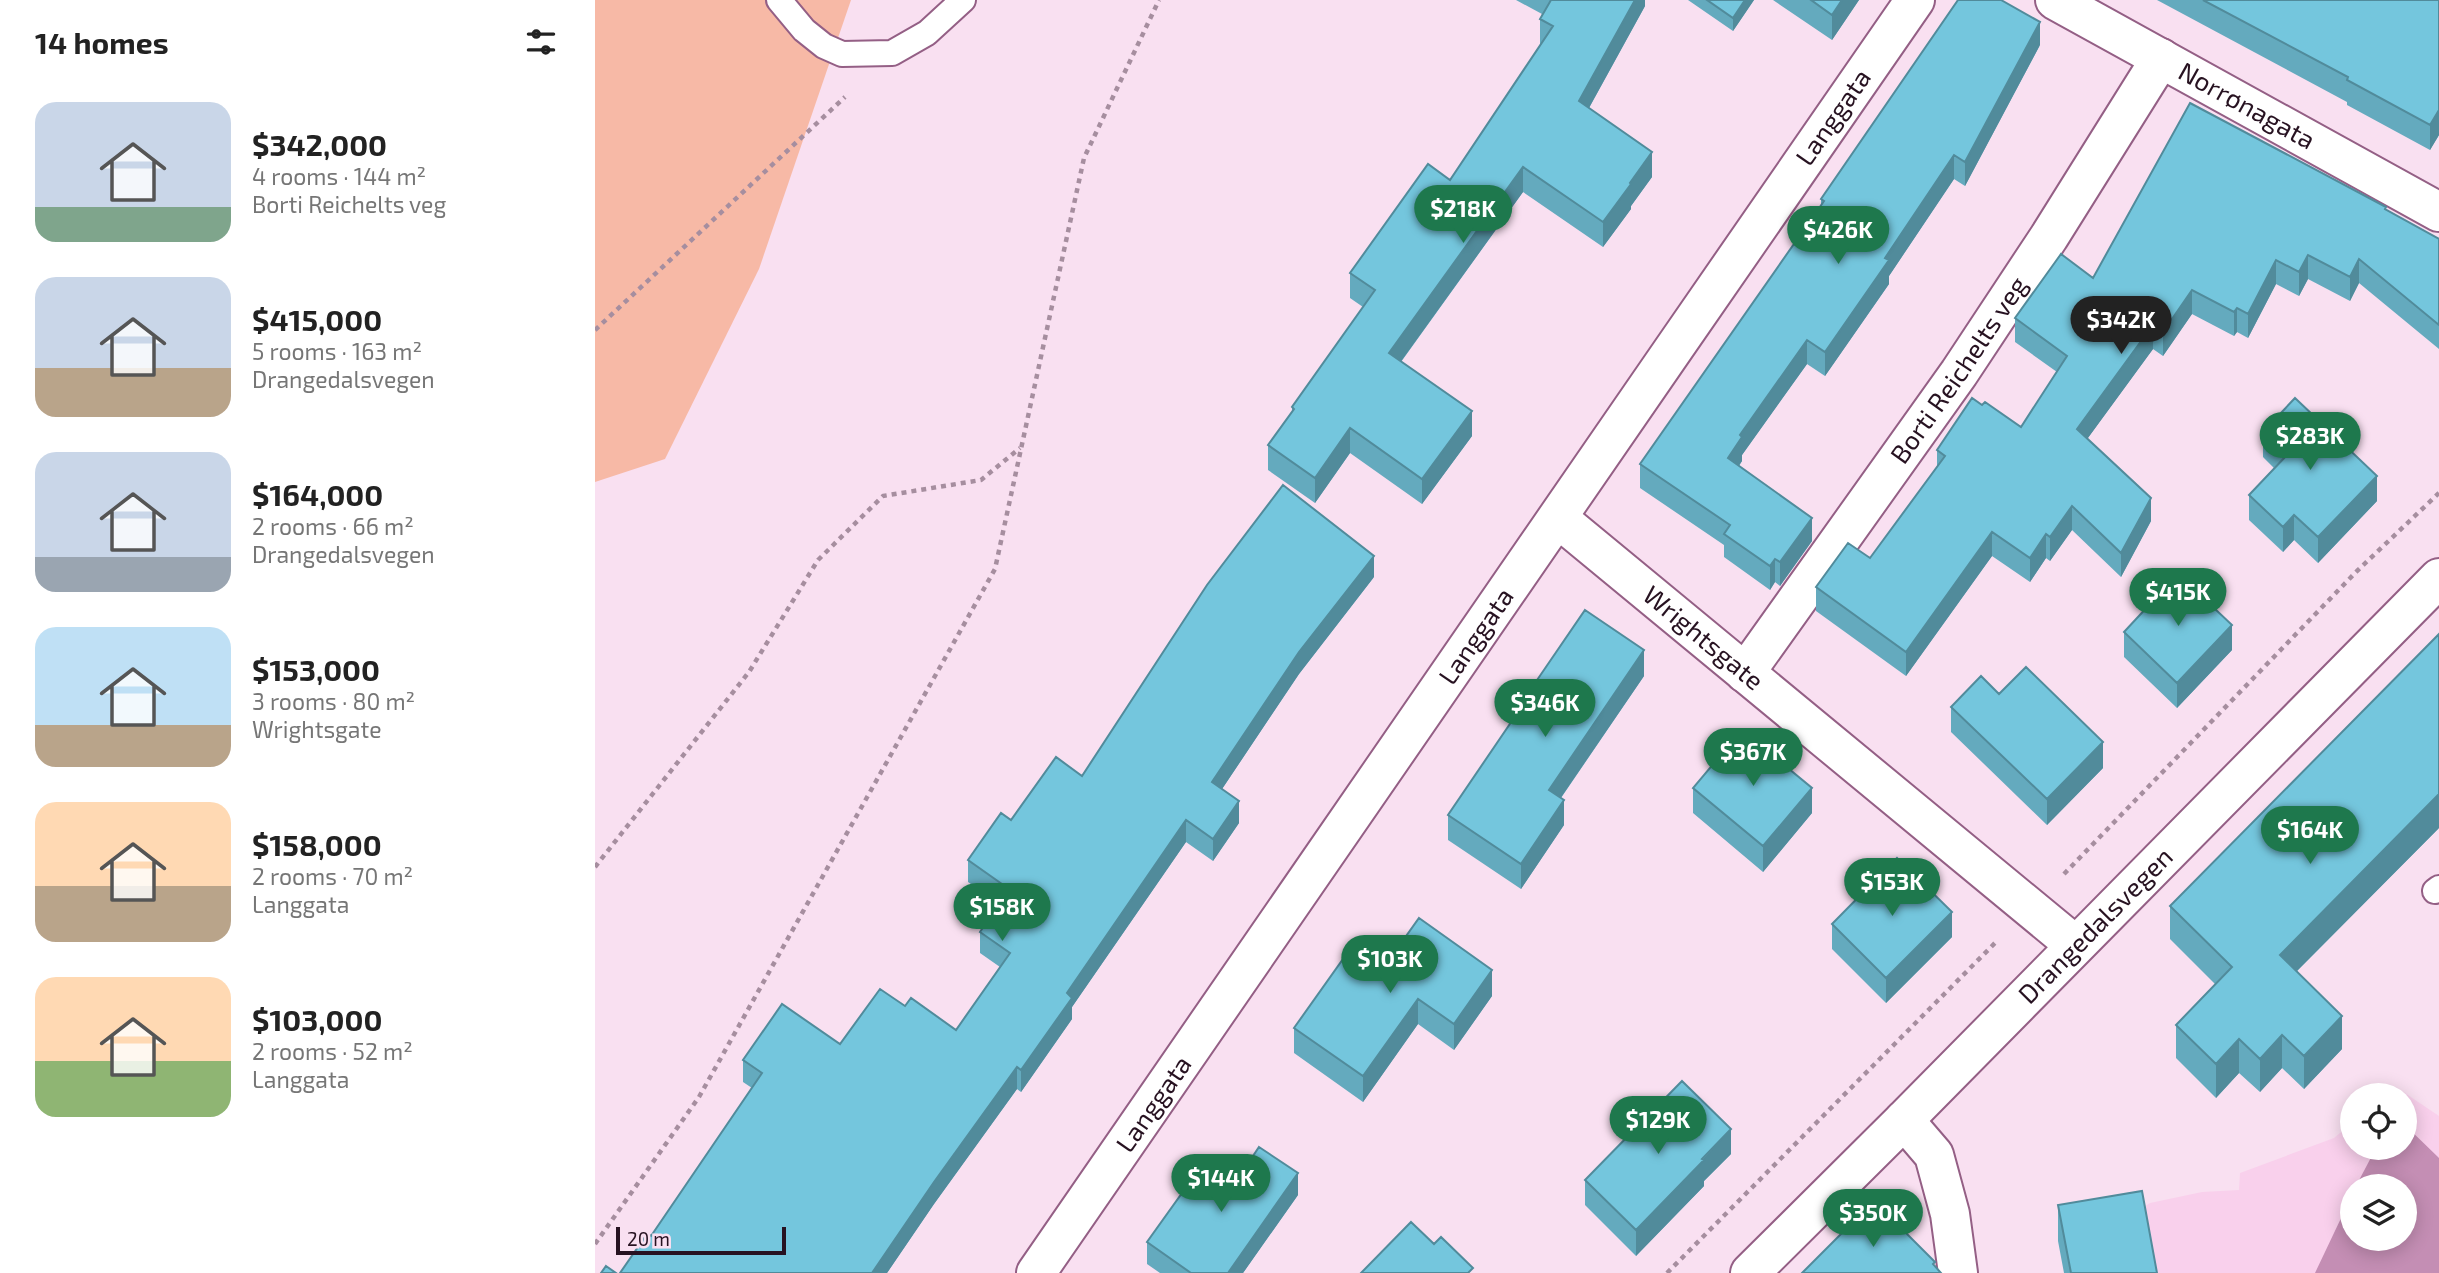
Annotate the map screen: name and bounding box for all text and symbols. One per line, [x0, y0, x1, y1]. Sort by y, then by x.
icon: filters [522, 23, 560, 61]
text: 14 homes [35, 24, 169, 60]
street label: Norrønagata [2174, 54, 2321, 155]
street label: Langgata [1788, 62, 1876, 171]
text: $342,000 [252, 126, 387, 162]
icon: home [91, 130, 175, 214]
text: 4 rooms · 144 m² [252, 162, 426, 190]
pin: $218K [1414, 186, 1512, 245]
text: Borti Reichelts veg [252, 190, 446, 218]
text: $218K [1430, 194, 1496, 222]
pin: $426K [1789, 206, 1887, 266]
text: $426K [1803, 215, 1873, 243]
street label: Borti Reichelts veg [1883, 270, 2033, 469]
pin: $342K [2072, 296, 2170, 356]
text: $415,000 [252, 301, 382, 337]
icon: home [91, 305, 175, 389]
text: $342K [2087, 305, 2155, 333]
text: 5 rooms · 163 m² [252, 337, 422, 365]
text: Drangedalsvegen [252, 365, 435, 393]
pin: $283K [2261, 412, 2359, 472]
text: $283K [2276, 421, 2344, 449]
text: $164,000 [252, 476, 383, 512]
icon: home [91, 480, 175, 564]
text: 2 rooms · 66 m² [252, 512, 414, 540]
text: Drangedalsvegen [252, 540, 435, 568]
pin: $415K [2129, 568, 2227, 628]
text: $415K [2145, 577, 2211, 605]
street label: Wrightsgate [1638, 578, 1771, 695]
street label: Langgata [1431, 581, 1519, 690]
text: $153,000 [252, 651, 380, 687]
icon: home [91, 655, 175, 739]
pin: $346K [1496, 680, 1594, 739]
text: 3 rooms · 80 m² [252, 687, 415, 715]
text: $346K [1510, 688, 1580, 716]
text: Wrightsgate [252, 715, 382, 743]
pin: $367K [1704, 728, 1802, 788]
text: $367K [1720, 737, 1786, 765]
pin: $164K [2261, 806, 2359, 866]
text: $164K [2277, 815, 2343, 843]
text: $158,000 [252, 826, 382, 862]
icon: home [91, 830, 175, 914]
street label: Drangedalsvegen [2011, 840, 2178, 1009]
pin: $153K [1843, 858, 1941, 918]
text: 2 rooms · 70 m² [252, 862, 413, 890]
text: $153K [1860, 867, 1924, 895]
pin: $158K [953, 884, 1051, 943]
text: Langgata [252, 890, 349, 918]
text: $158K [970, 892, 1034, 920]
pin: $103K [1341, 936, 1439, 995]
text: $103K [1357, 944, 1423, 972]
text: $103,000 [252, 1001, 382, 1037]
icon: home [91, 1005, 175, 1089]
text: 2 rooms · 52 m² [252, 1037, 413, 1065]
street label: Langgata [1108, 1049, 1197, 1157]
text: Langgata [252, 1065, 349, 1093]
map controls [2340, 1083, 2417, 1251]
button: locate [2340, 1083, 2417, 1160]
pin: $129K [1609, 1096, 1707, 1156]
text: $129K [1626, 1105, 1690, 1133]
pin: $144K [1172, 1154, 1270, 1214]
text: $144K [1187, 1163, 1255, 1191]
button: layers [2340, 1174, 2417, 1251]
pin: $350K [1824, 1190, 1922, 1249]
text: $350K [1839, 1198, 1907, 1226]
scale bar [616, 1224, 786, 1256]
text: 20 m [627, 1227, 670, 1250]

